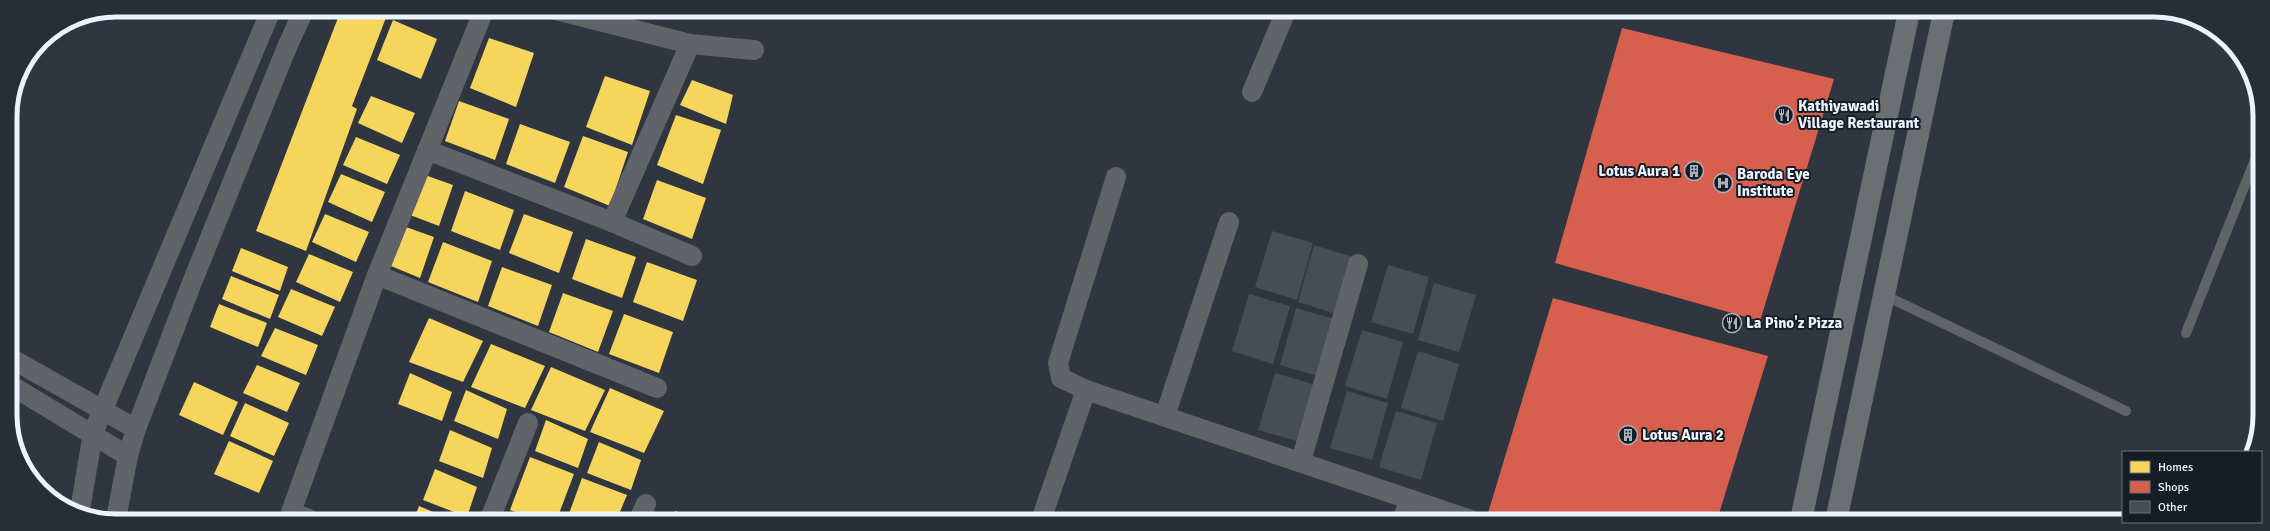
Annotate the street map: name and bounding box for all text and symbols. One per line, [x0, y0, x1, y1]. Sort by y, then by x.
place label: Kathiyawadi Village Restaurant [1798, 97, 1920, 132]
restaurant icon: Kathiyawadi Village Restaurant [1773, 104, 1795, 126]
building icon: Lotus Aura 1 [1683, 160, 1705, 182]
place label: Lotus Aura 1 [1598, 162, 1680, 180]
place label: Baroda Eye Institute [1737, 165, 1810, 200]
hospital icon: Baroda Eye Institute [1712, 172, 1734, 194]
restaurant icon: La Pino'z Pizza [1721, 312, 1743, 334]
place label: La Pino'z Pizza [1746, 314, 1842, 332]
building icon: Lotus Aura 2 [1617, 424, 1639, 446]
place label: Lotus Aura 2 [1642, 426, 1724, 444]
legend [2122, 451, 2262, 523]
text: Homes [2158, 460, 2193, 475]
text: Shops [2158, 480, 2189, 495]
text: Other [2158, 500, 2188, 515]

